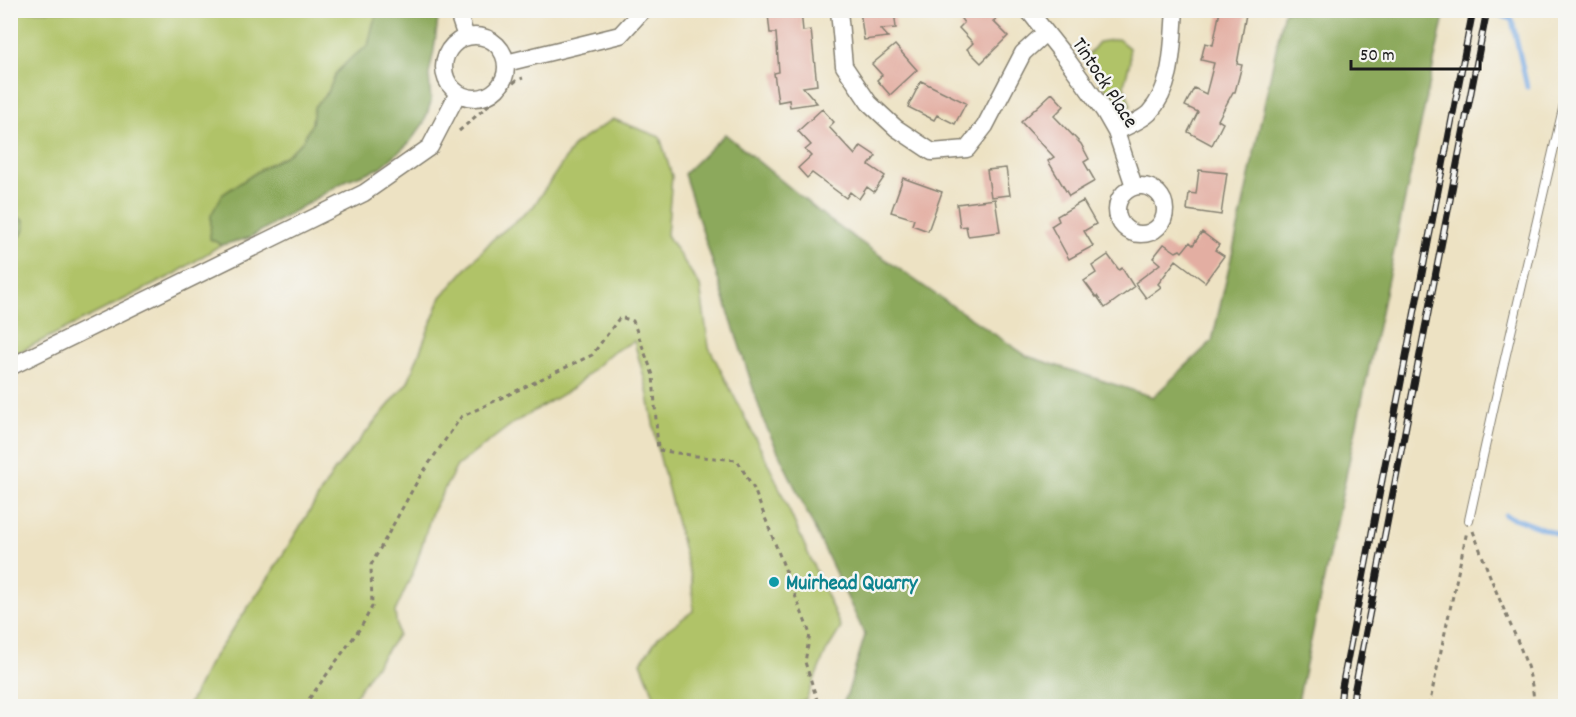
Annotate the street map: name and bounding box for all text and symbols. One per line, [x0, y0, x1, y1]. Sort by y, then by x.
street label: Tintock Place [1063, 32, 1144, 135]
scale bar [1351, 33, 1480, 71]
text: 50 m [1360, 44, 1395, 69]
place label: Muirhead Quarry [786, 570, 919, 600]
marker: Muirhead Quarry [767, 575, 781, 589]

